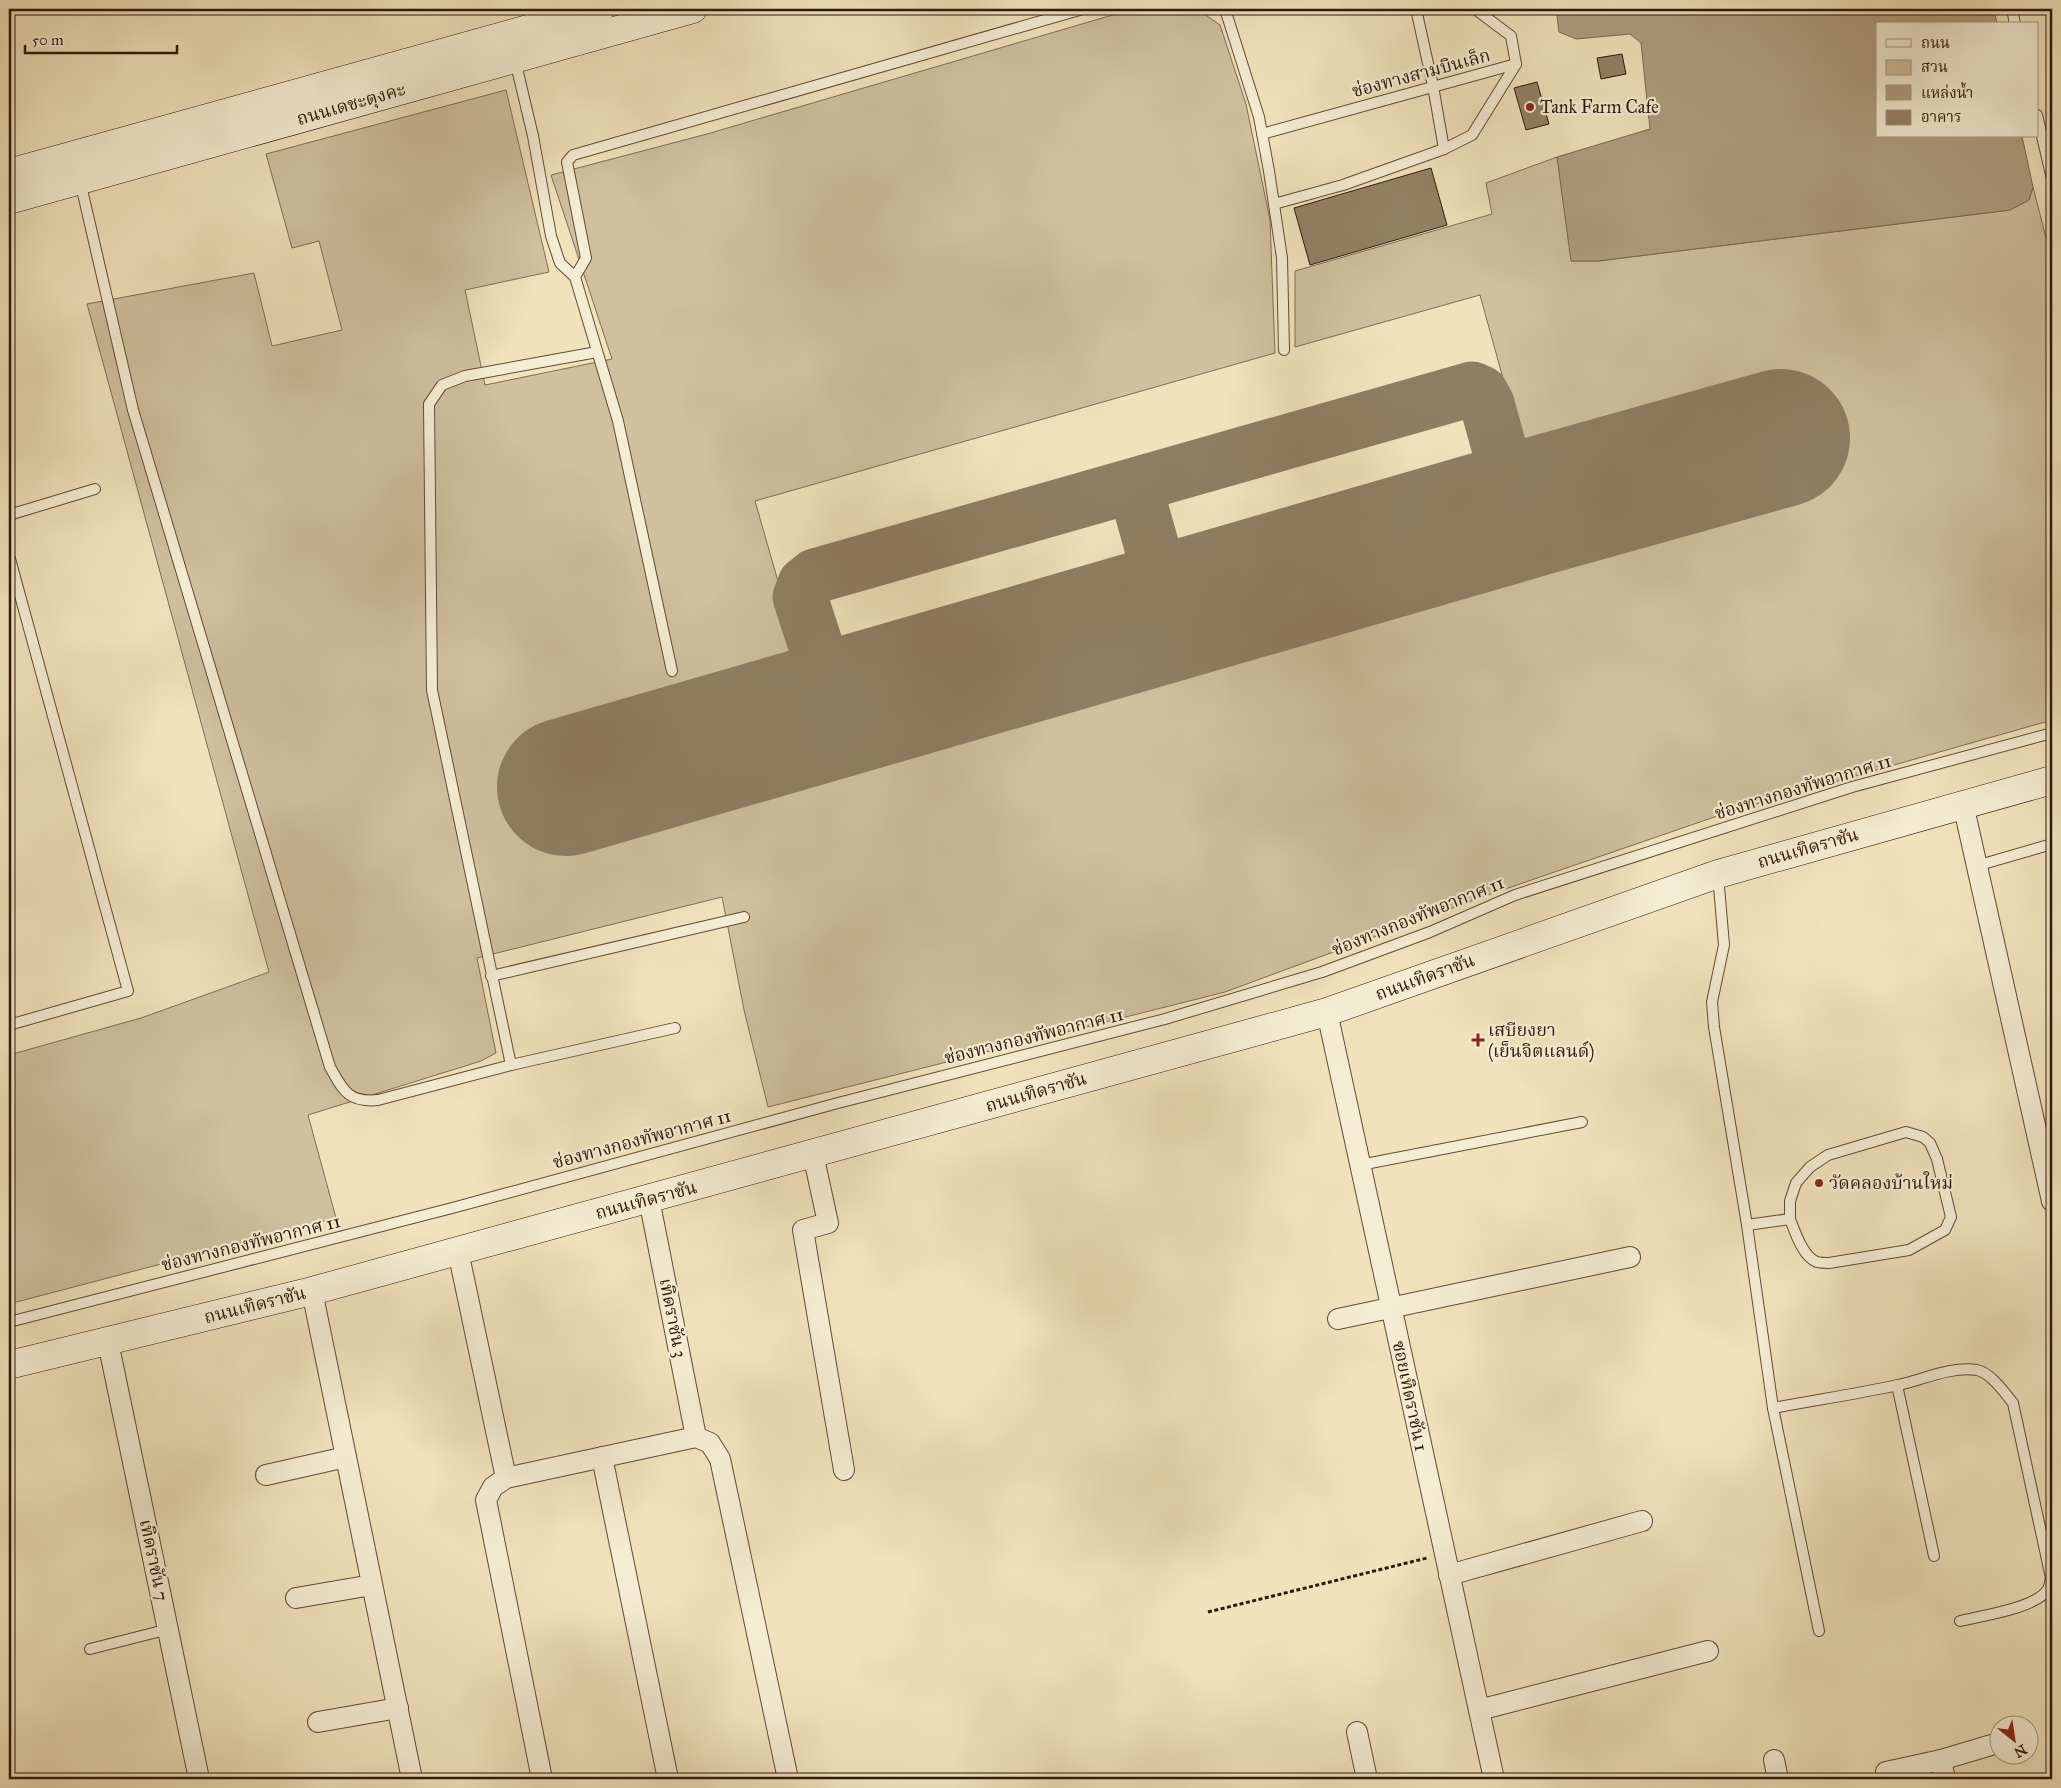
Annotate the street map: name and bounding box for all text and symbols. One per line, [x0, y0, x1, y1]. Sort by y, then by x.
scale bar [25, 22, 178, 54]
legend [1876, 22, 2038, 138]
text: 50 m [32, 31, 64, 49]
text: ถนน [1921, 34, 1950, 52]
street label: ช่องทางสามบินเล็ก [1349, 44, 1493, 102]
text: สวน [1921, 58, 1948, 76]
street label: ถนนเดชะตุงคะ [294, 78, 408, 131]
text: แหล่งน้ำ [1921, 82, 1973, 102]
place label: Tank Farm Cafe [1540, 96, 1659, 118]
marker: Tank Farm Cafe [1524, 101, 1536, 113]
text: อาคาร [1921, 108, 1961, 126]
street label: ช่องทางกองทัพอากาศ 11 [1712, 750, 1894, 824]
street label: ถนนเทิดราชัน [1755, 823, 1861, 873]
street label: ช่องทางกองทัพอากาศ 11 [1329, 871, 1507, 961]
street label: ถนนเทิดราชัน [1372, 949, 1478, 1005]
street label: ช่องทางกองทัพอากาศ 11 [942, 1003, 1126, 1069]
place label: เสบียงยา (เย็นจิตแลนด์) [1488, 1019, 1595, 1063]
marker: เสบียงยา (เย็นจิตแลนด์) [1472, 1034, 1484, 1046]
street label: ถนนเทิดราชัน [983, 1067, 1089, 1117]
street label: ช่องทางกองทัพอากาศ 11 [550, 1105, 734, 1173]
place label: วัดคลองบ้านใหม่ [1829, 1171, 1953, 1194]
street label: ถนนเทิดราชัน [593, 1176, 699, 1224]
marker: วัดคลองบ้านใหม่ [1813, 1177, 1825, 1189]
street label: ช่องทางกองทัพอากาศ 11 [159, 1210, 343, 1276]
street label: เทิดราชัน 3 [655, 1276, 691, 1360]
street label: ถนนเทิดราชัน [202, 1282, 308, 1328]
street label: ซอยเทิดราชัน 1 [1388, 1339, 1432, 1453]
street label: เทิดราชัน 7 [135, 1517, 173, 1603]
north arrow [1988, 1716, 2038, 1766]
text: N [2011, 1740, 2030, 1761]

